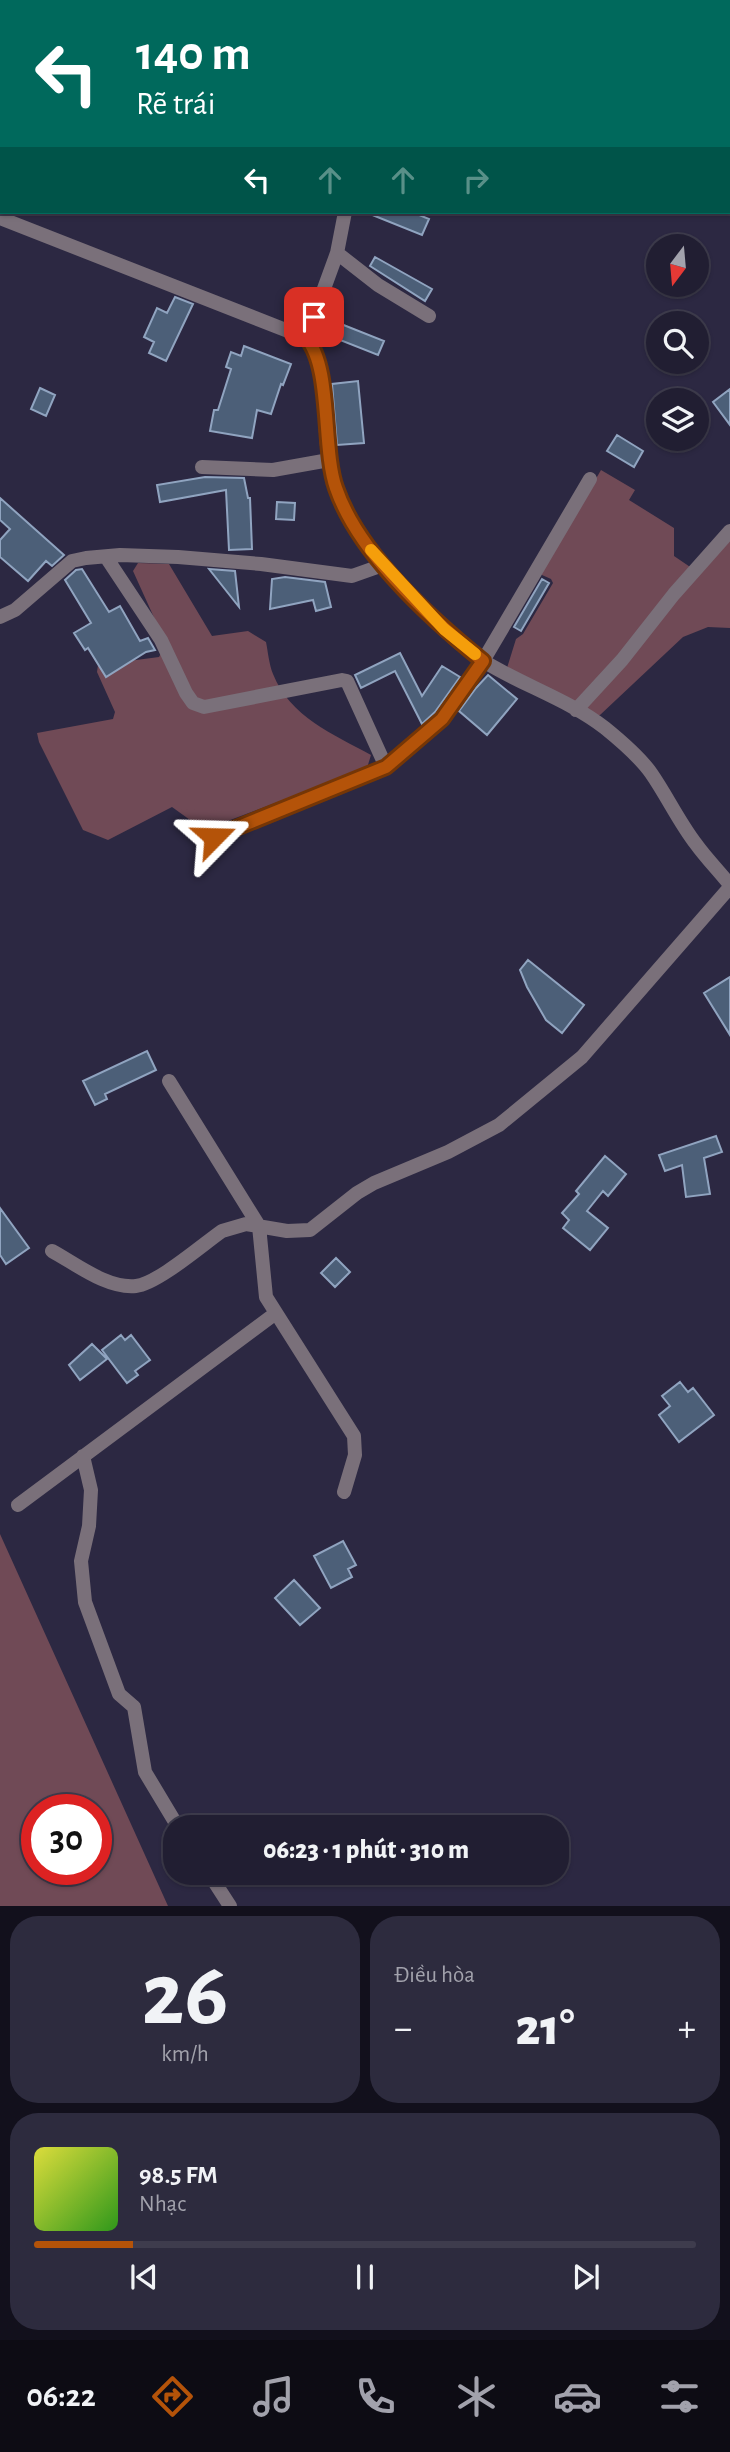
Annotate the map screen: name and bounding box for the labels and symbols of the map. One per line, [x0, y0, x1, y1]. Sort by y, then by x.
north arrow [646, 234, 709, 298]
pin [284, 287, 344, 347]
position arrow [177, 800, 251, 874]
speed limit sign: 30 [21, 1794, 112, 1885]

